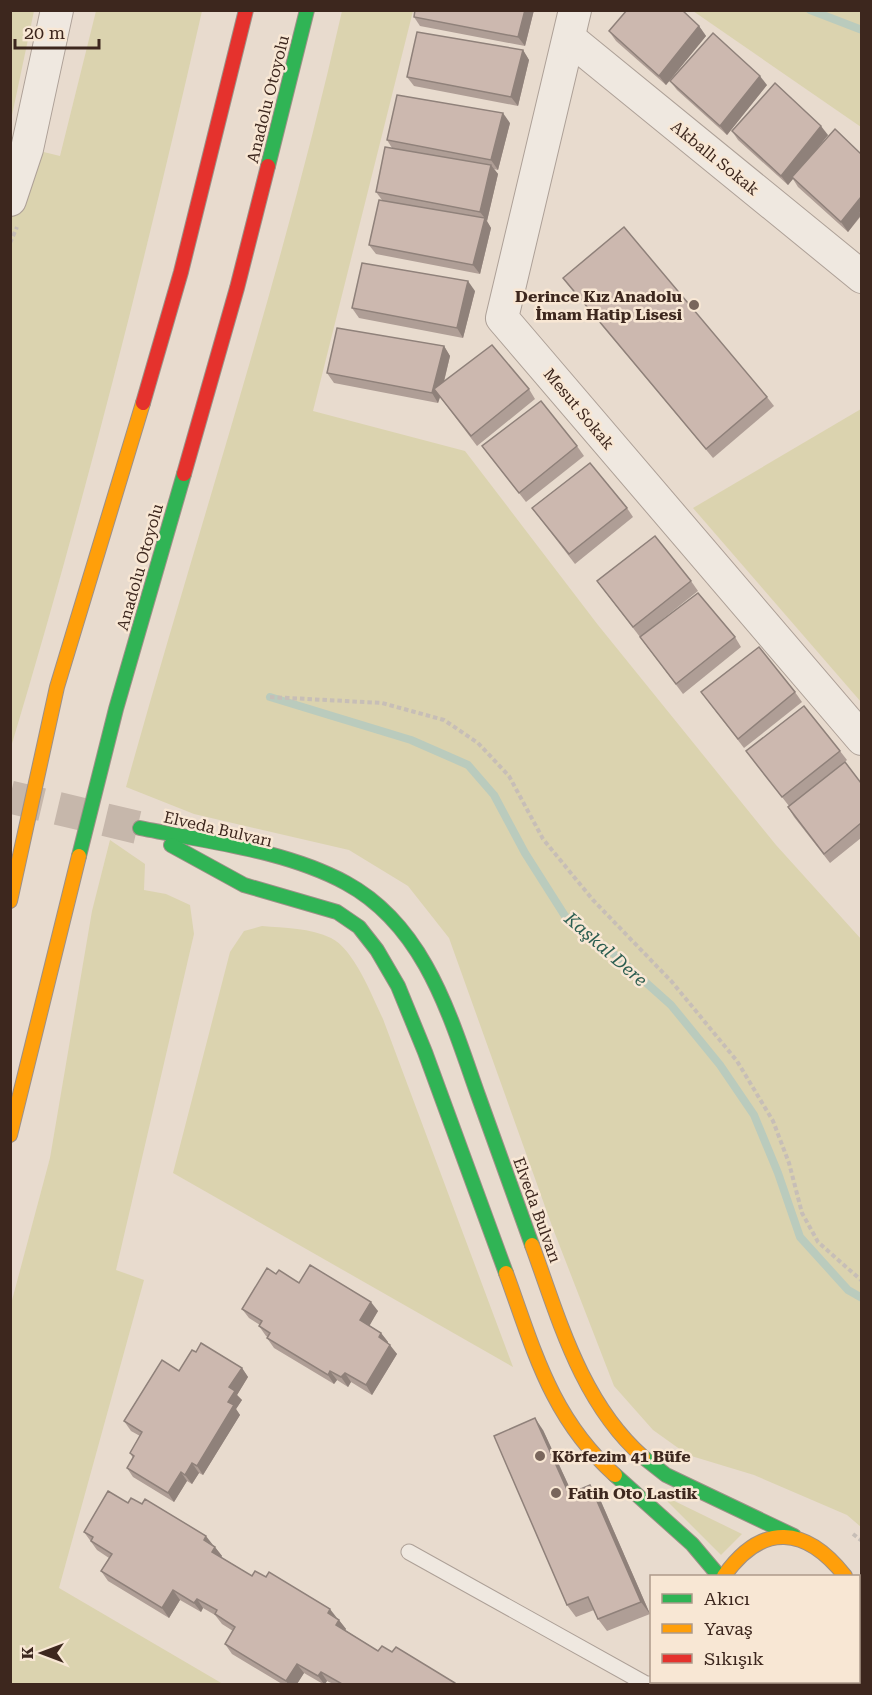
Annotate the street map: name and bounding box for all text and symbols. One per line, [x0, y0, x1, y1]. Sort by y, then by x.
scale bar [15, 12, 99, 50]
text: 20 m [24, 22, 65, 43]
street label: Anadolu Otoyolu [243, 33, 293, 165]
street label: Akballı Sokak [667, 117, 763, 199]
place label: Derince Kız Anadolu İmam Hatip Lisesi [515, 287, 683, 324]
marker: Derince Kız Anadolu İmam Hatip Lisesi [687, 298, 701, 312]
street label: Mesut Sokak [540, 365, 618, 453]
street label: Anadolu Otoyolu [113, 501, 167, 633]
street label: Elveda Bulvarı [162, 807, 274, 851]
water label: Kaşkal Dere [560, 907, 651, 990]
street label: Elveda Bulvarı [509, 1155, 565, 1265]
place label: Körfezim 41 Büfe [552, 1447, 691, 1466]
marker: Körfezim 41 Büfe [533, 1449, 547, 1463]
place label: Fatih Oto Lastik [568, 1484, 698, 1503]
marker: Fatih Oto Lastik [549, 1486, 563, 1500]
legend [650, 1575, 860, 1683]
text: Akıcı [704, 1588, 750, 1609]
text: Yavaş [704, 1618, 753, 1639]
north arrow [12, 1623, 72, 1683]
text: K [18, 1646, 37, 1659]
text: Sıkışık [704, 1648, 764, 1669]

